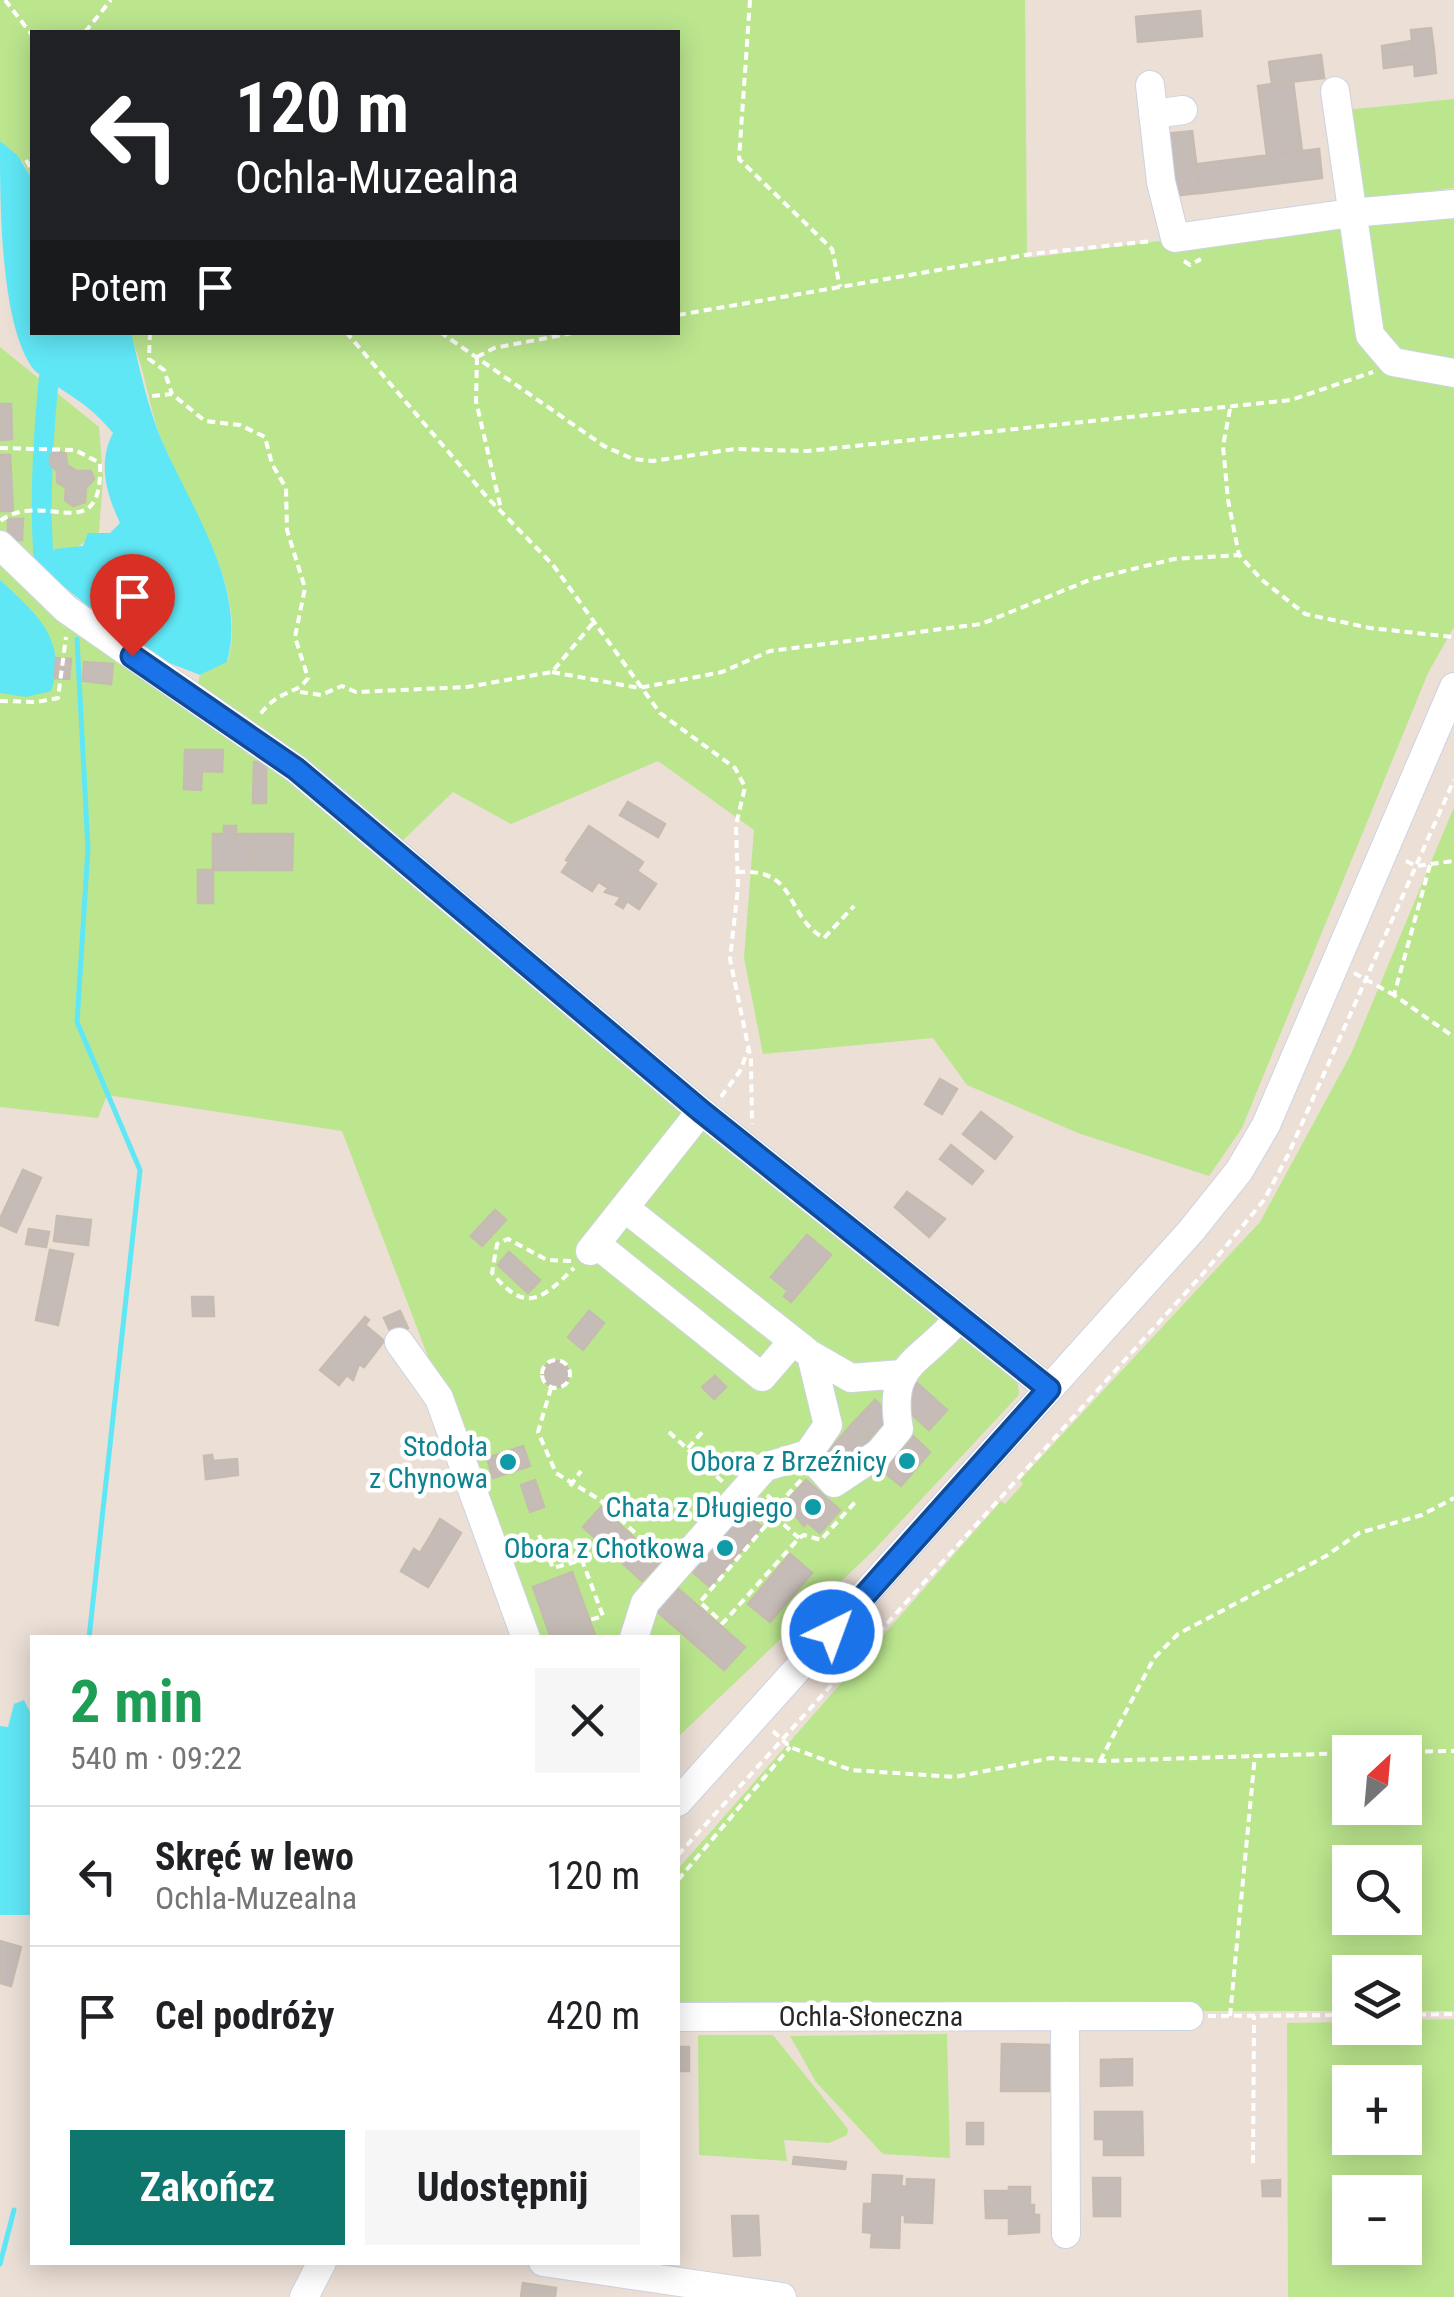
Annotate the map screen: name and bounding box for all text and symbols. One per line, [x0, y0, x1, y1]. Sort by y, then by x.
text: 120 m [235, 67, 409, 149]
icon: left [70, 70, 200, 200]
text: Ochla-Muzealna [235, 151, 519, 204]
icon: arrive [188, 260, 243, 315]
text: Potem [70, 266, 168, 310]
pin [90, 554, 175, 657]
icon: arrive [105, 569, 160, 624]
place label: Stodoła z Chynowa [369, 1430, 488, 1495]
place label: Obora z Brzeźnicy [690, 1445, 887, 1478]
marker: Obora z Brzeźnicy [896, 1450, 918, 1472]
marker: Stodoła z Chynowa [497, 1451, 519, 1473]
place label: Chata z Długiego [606, 1491, 793, 1524]
marker: Chata z Długiego [802, 1496, 824, 1518]
place label: Obora z Chotkowa [504, 1532, 705, 1565]
marker: Obora z Chotkowa [714, 1537, 736, 1559]
position arrow [780, 1580, 884, 1684]
text: 2 min [70, 1666, 203, 1737]
button: close [535, 1668, 640, 1773]
north arrow [1332, 1735, 1422, 1825]
map controls [1332, 1735, 1422, 2265]
text: 540 m · 09:22 [70, 1739, 242, 1777]
text: Skręć w lewo [155, 1835, 354, 1879]
button: search [1332, 1845, 1422, 1935]
icon: left [70, 1849, 125, 1904]
text: 120 m [546, 1854, 640, 1898]
text: Ochla-Muzealna [155, 1879, 357, 1917]
button: layers [1332, 1955, 1422, 2045]
icon: arrive [70, 1989, 125, 2044]
text: Cel podróży [155, 1994, 334, 2038]
text: 420 m [546, 1994, 640, 2038]
street label: Ochla-Słoneczna [779, 2000, 963, 2033]
button: + [1332, 2065, 1422, 2155]
button: Zakończ [70, 2130, 345, 2245]
button: Udostępnij [365, 2130, 640, 2245]
button: − [1332, 2175, 1422, 2265]

